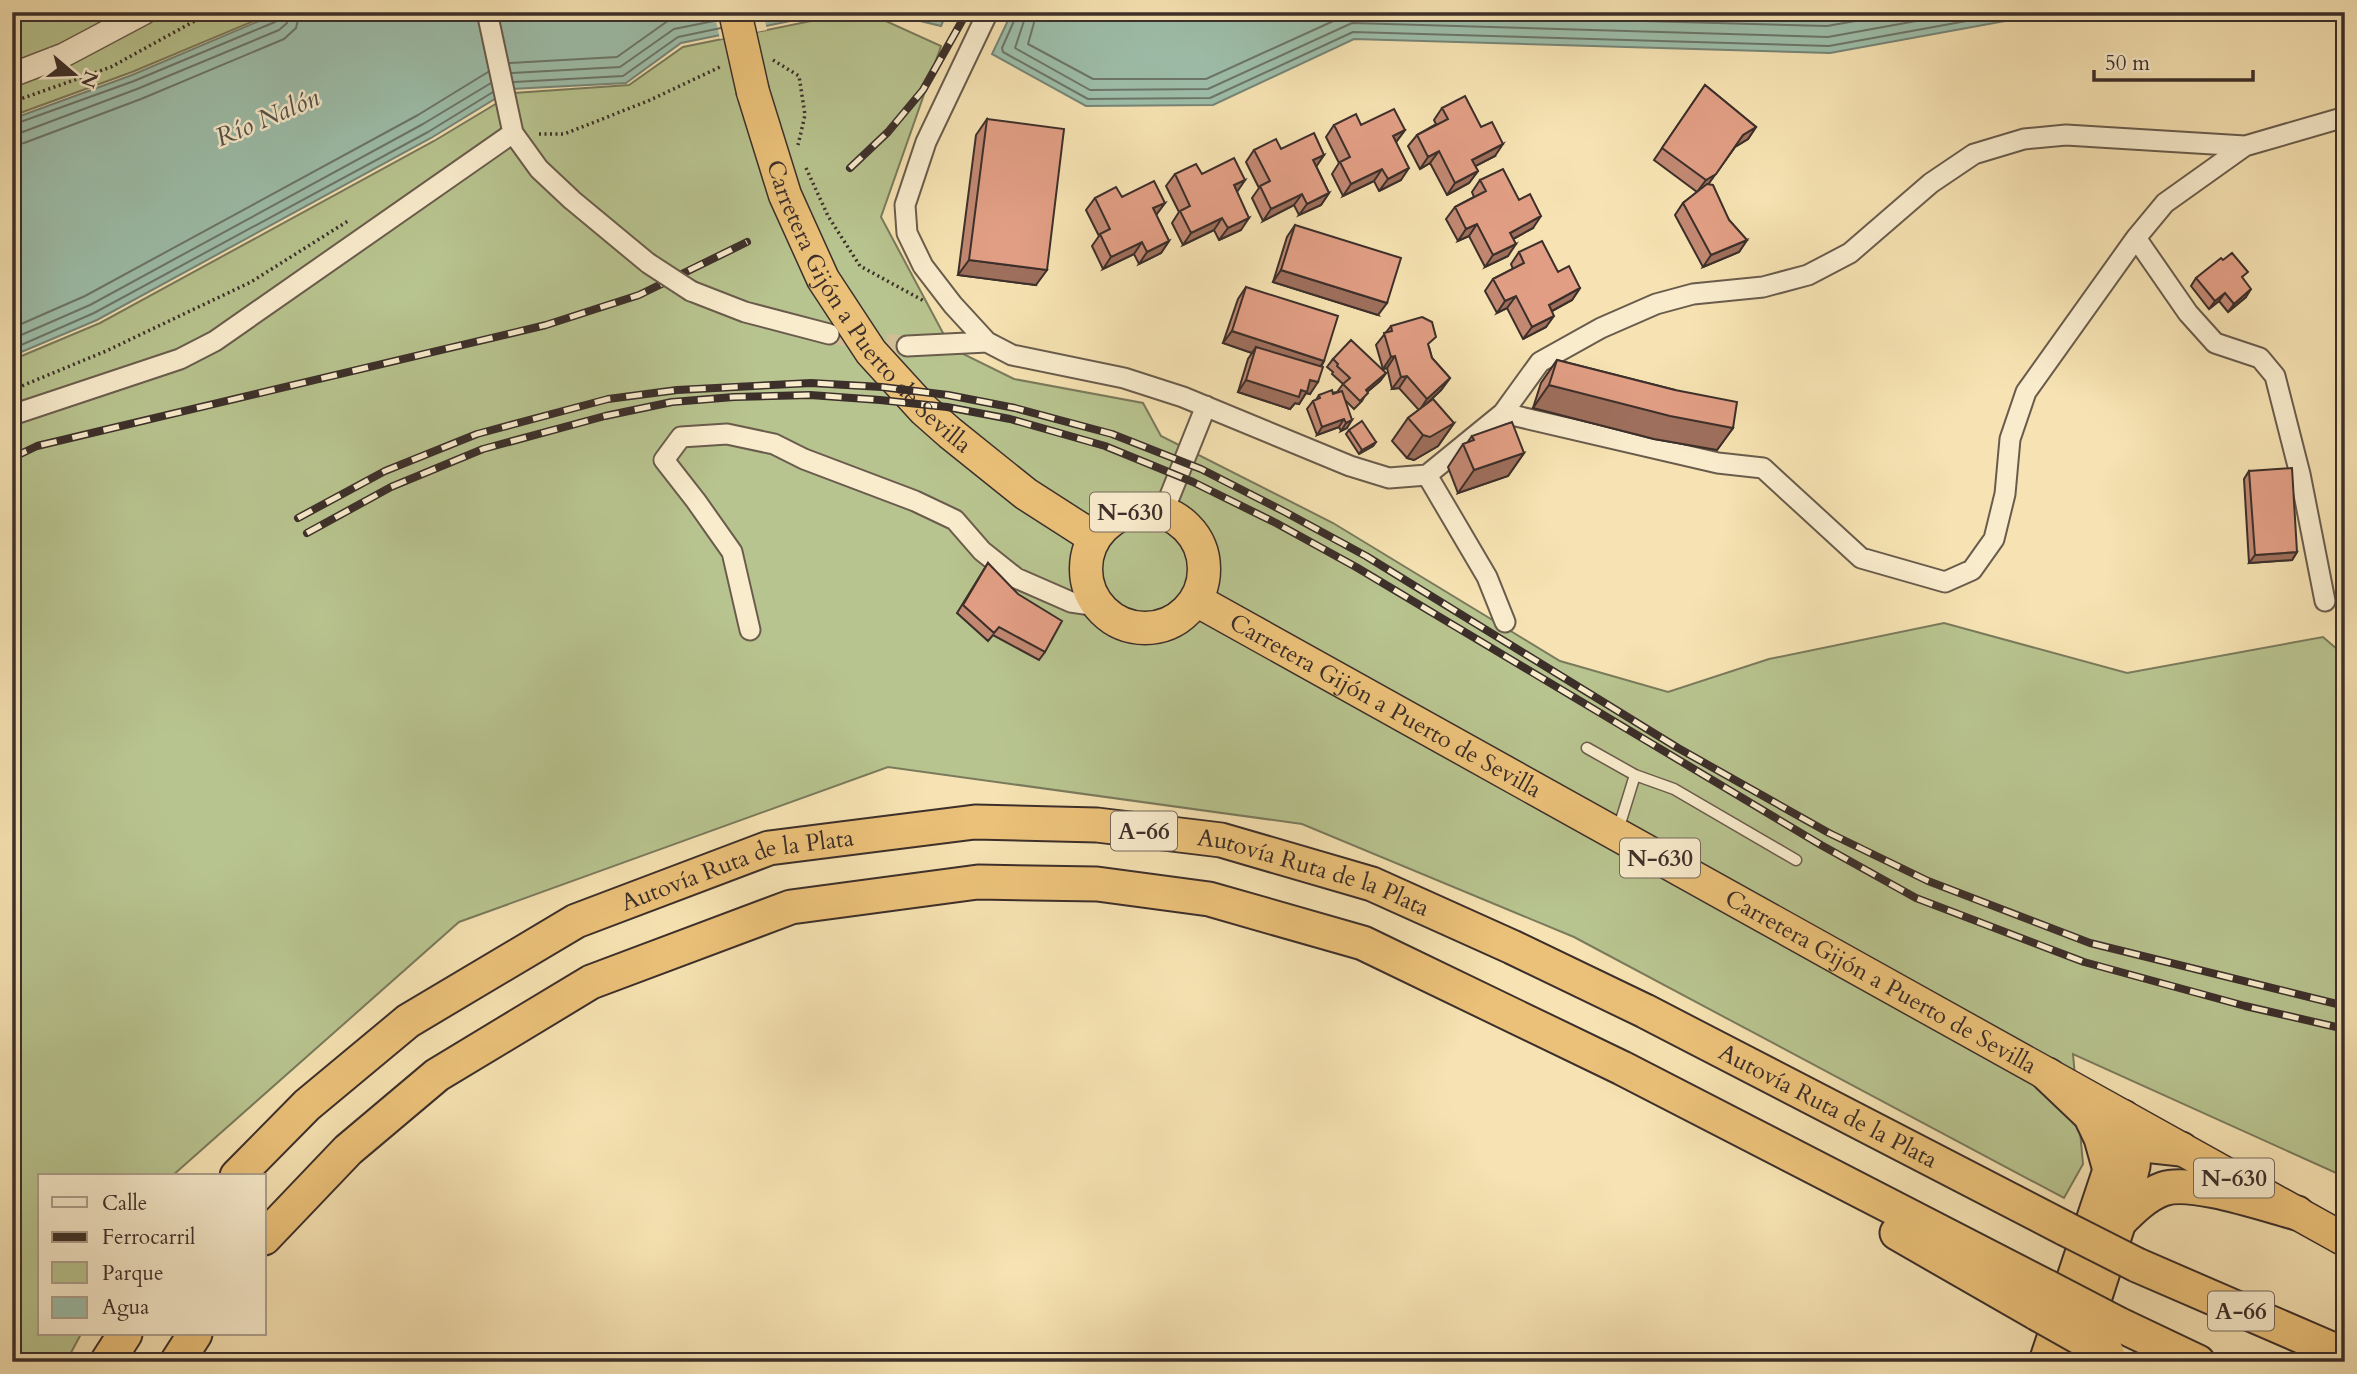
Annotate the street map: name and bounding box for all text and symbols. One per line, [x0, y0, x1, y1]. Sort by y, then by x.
north arrow [38, 38, 108, 108]
scale bar [2094, 38, 2254, 82]
text: 50 m [2105, 49, 2150, 78]
text: N [74, 67, 104, 92]
water label: Río Nalón [210, 80, 325, 155]
street label: Carretera Gijón a Puerto de Sevilla [758, 156, 979, 461]
road number: N-630 [1090, 492, 1170, 532]
street label: Carretera Gijón a Puerto de Sevilla [1223, 606, 1548, 806]
road number: A-66 [1111, 811, 1177, 850]
street label: Autovía Ruta de la Plata [616, 821, 856, 920]
street label: Autovía Ruta de la Plata [1195, 821, 1435, 925]
road number: N-630 [1620, 838, 1700, 878]
street label: Carretera Gijón a Puerto de Sevilla [1719, 882, 2043, 1082]
street label: Autovía Ruta de la Plata [1713, 1036, 1944, 1177]
road number: N-630 [2194, 1158, 2274, 1198]
legend [38, 1174, 266, 1336]
text: Calle [102, 1189, 147, 1218]
text: Ferrocarril [102, 1223, 195, 1252]
text: Parque [102, 1259, 163, 1288]
road number: A-66 [2208, 1292, 2274, 1330]
text: Agua [102, 1293, 149, 1322]

